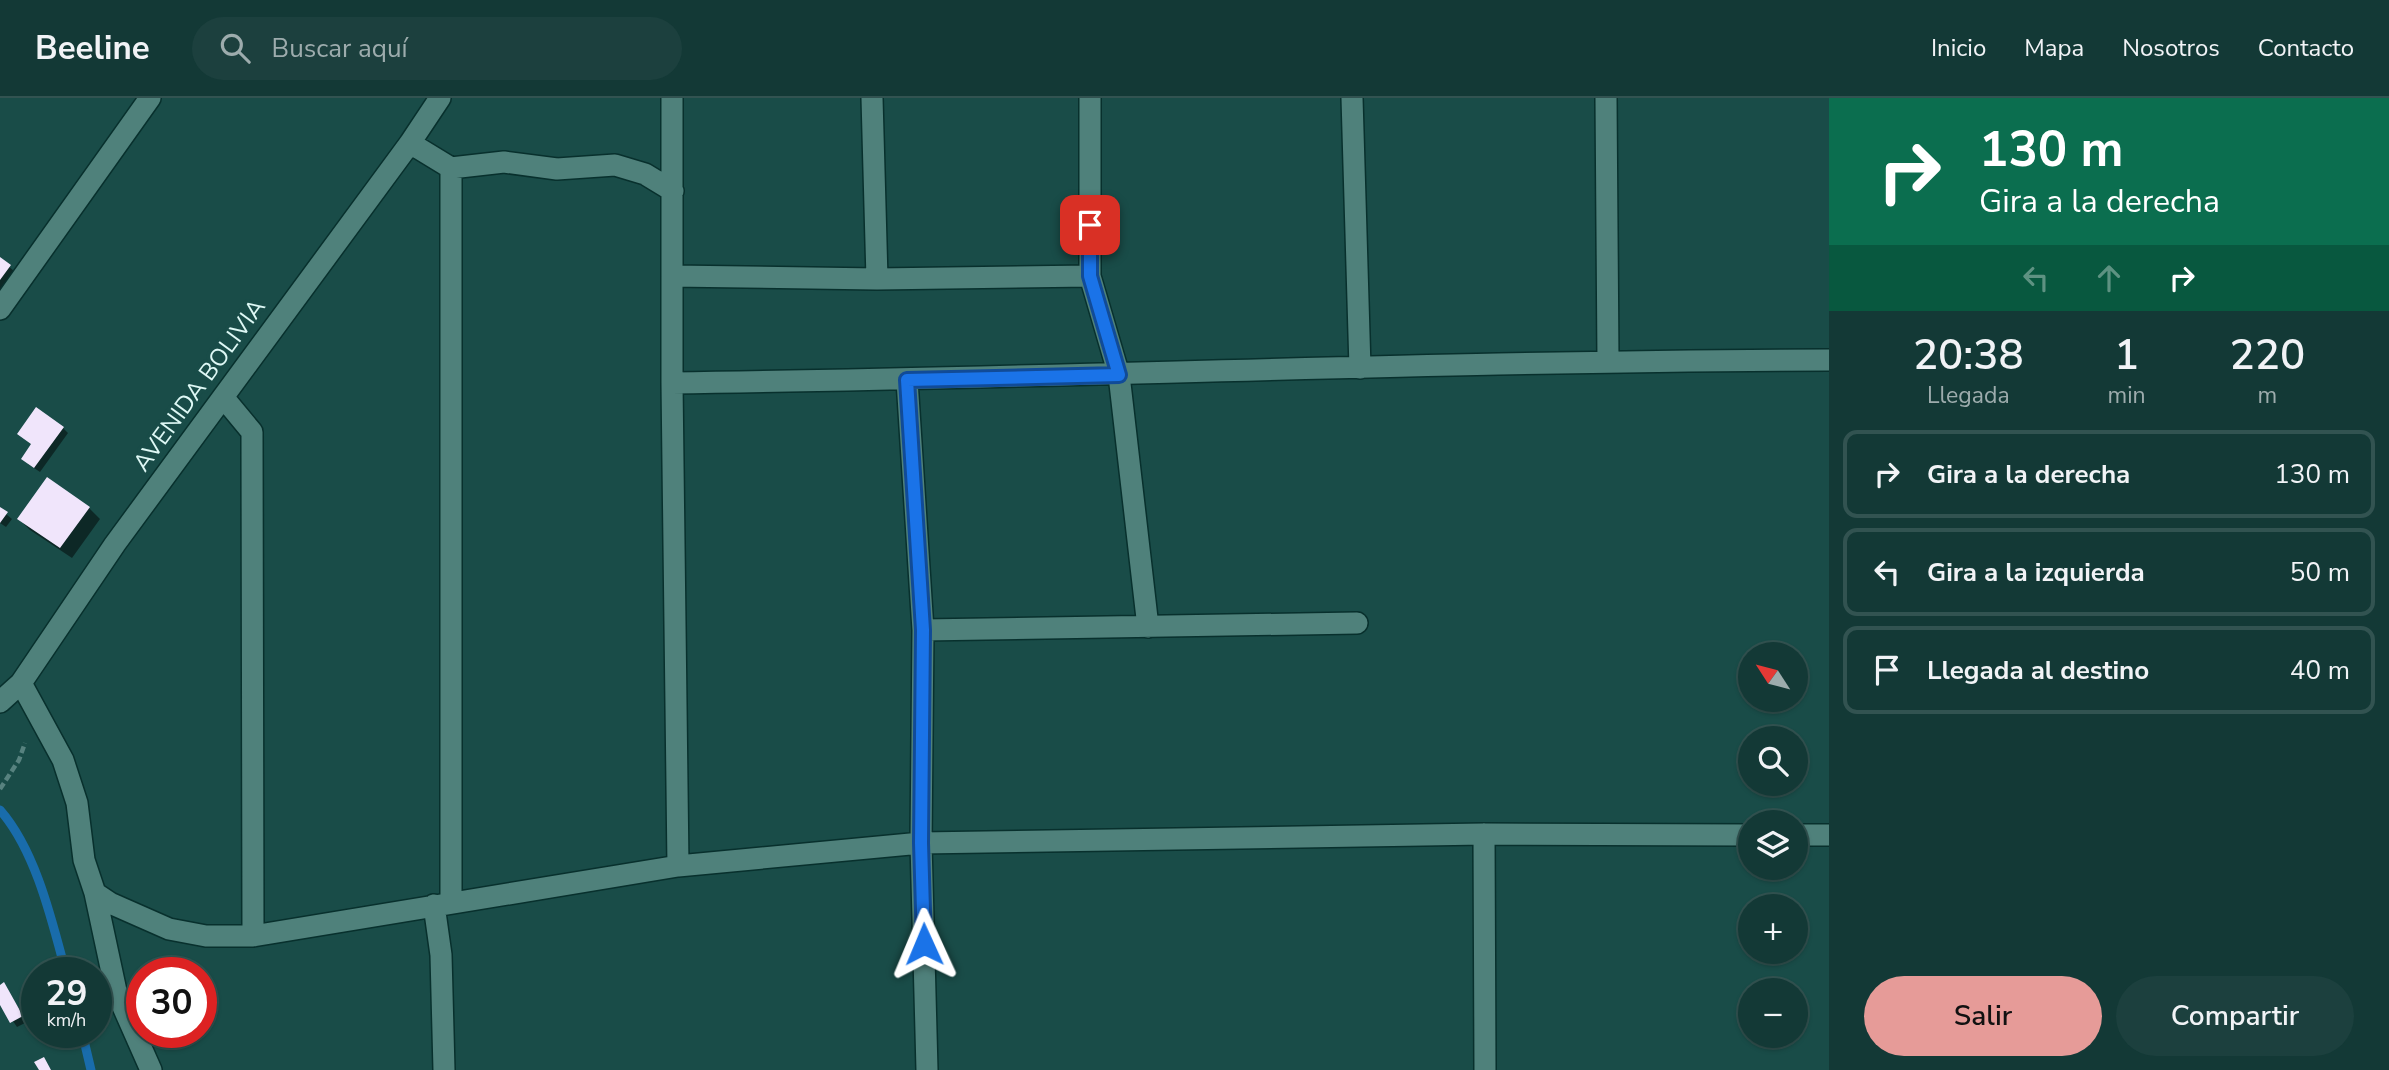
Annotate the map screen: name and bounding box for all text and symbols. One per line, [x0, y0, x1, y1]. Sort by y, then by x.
search box [192, 17, 682, 80]
text: Beeline [35, 26, 150, 71]
icon: search [216, 29, 254, 67]
text: Buscar aquí [272, 31, 408, 66]
text: Inicio [1931, 32, 1986, 64]
text: Mapa [2024, 32, 2084, 64]
text: Nosotros [2122, 32, 2220, 64]
text: Contacto [2258, 32, 2354, 64]
text: 130 m [1979, 116, 2123, 183]
icon: right [1864, 126, 1955, 217]
text: Gira a la derecha [1979, 180, 2220, 223]
pin [1060, 195, 1120, 255]
icon: arrive [1071, 206, 1109, 244]
icon: left [2017, 259, 2055, 297]
icon: ahead [2090, 259, 2128, 297]
icon: right [2163, 259, 2201, 297]
street label: AVENIDA BOLIVIA [126, 292, 273, 478]
text: 20:38 [1913, 327, 2024, 384]
text: 1 [2114, 327, 2139, 384]
text: 220 [2229, 327, 2305, 384]
text: Llegada [1927, 380, 2010, 411]
text: min [2108, 380, 2146, 411]
text: m [2257, 380, 2277, 411]
icon: right [1868, 455, 1906, 493]
text: Gira a la derecha [1927, 457, 2130, 492]
text: 130 m [2274, 457, 2350, 492]
icon: left [1868, 553, 1906, 591]
text: Gira a la izquierda [1927, 555, 2145, 590]
text: 50 m [2290, 555, 2350, 590]
north arrow [1738, 642, 1808, 712]
map controls [1738, 642, 1808, 1048]
icon: arrive [1868, 651, 1906, 689]
text: Llegada al destino [1927, 653, 2149, 688]
text: 40 m [2290, 653, 2350, 688]
button: search [1738, 726, 1808, 796]
button: layers [1738, 810, 1808, 880]
button: + [1738, 894, 1808, 964]
position arrow [887, 907, 961, 981]
speed limit sign: 30 [126, 957, 217, 1048]
text: 29 [45, 970, 88, 1017]
button: Salir [1864, 976, 2102, 1056]
button: Compartir [2116, 976, 2354, 1056]
button: − [1738, 978, 1808, 1048]
text: km/h [47, 1008, 86, 1032]

